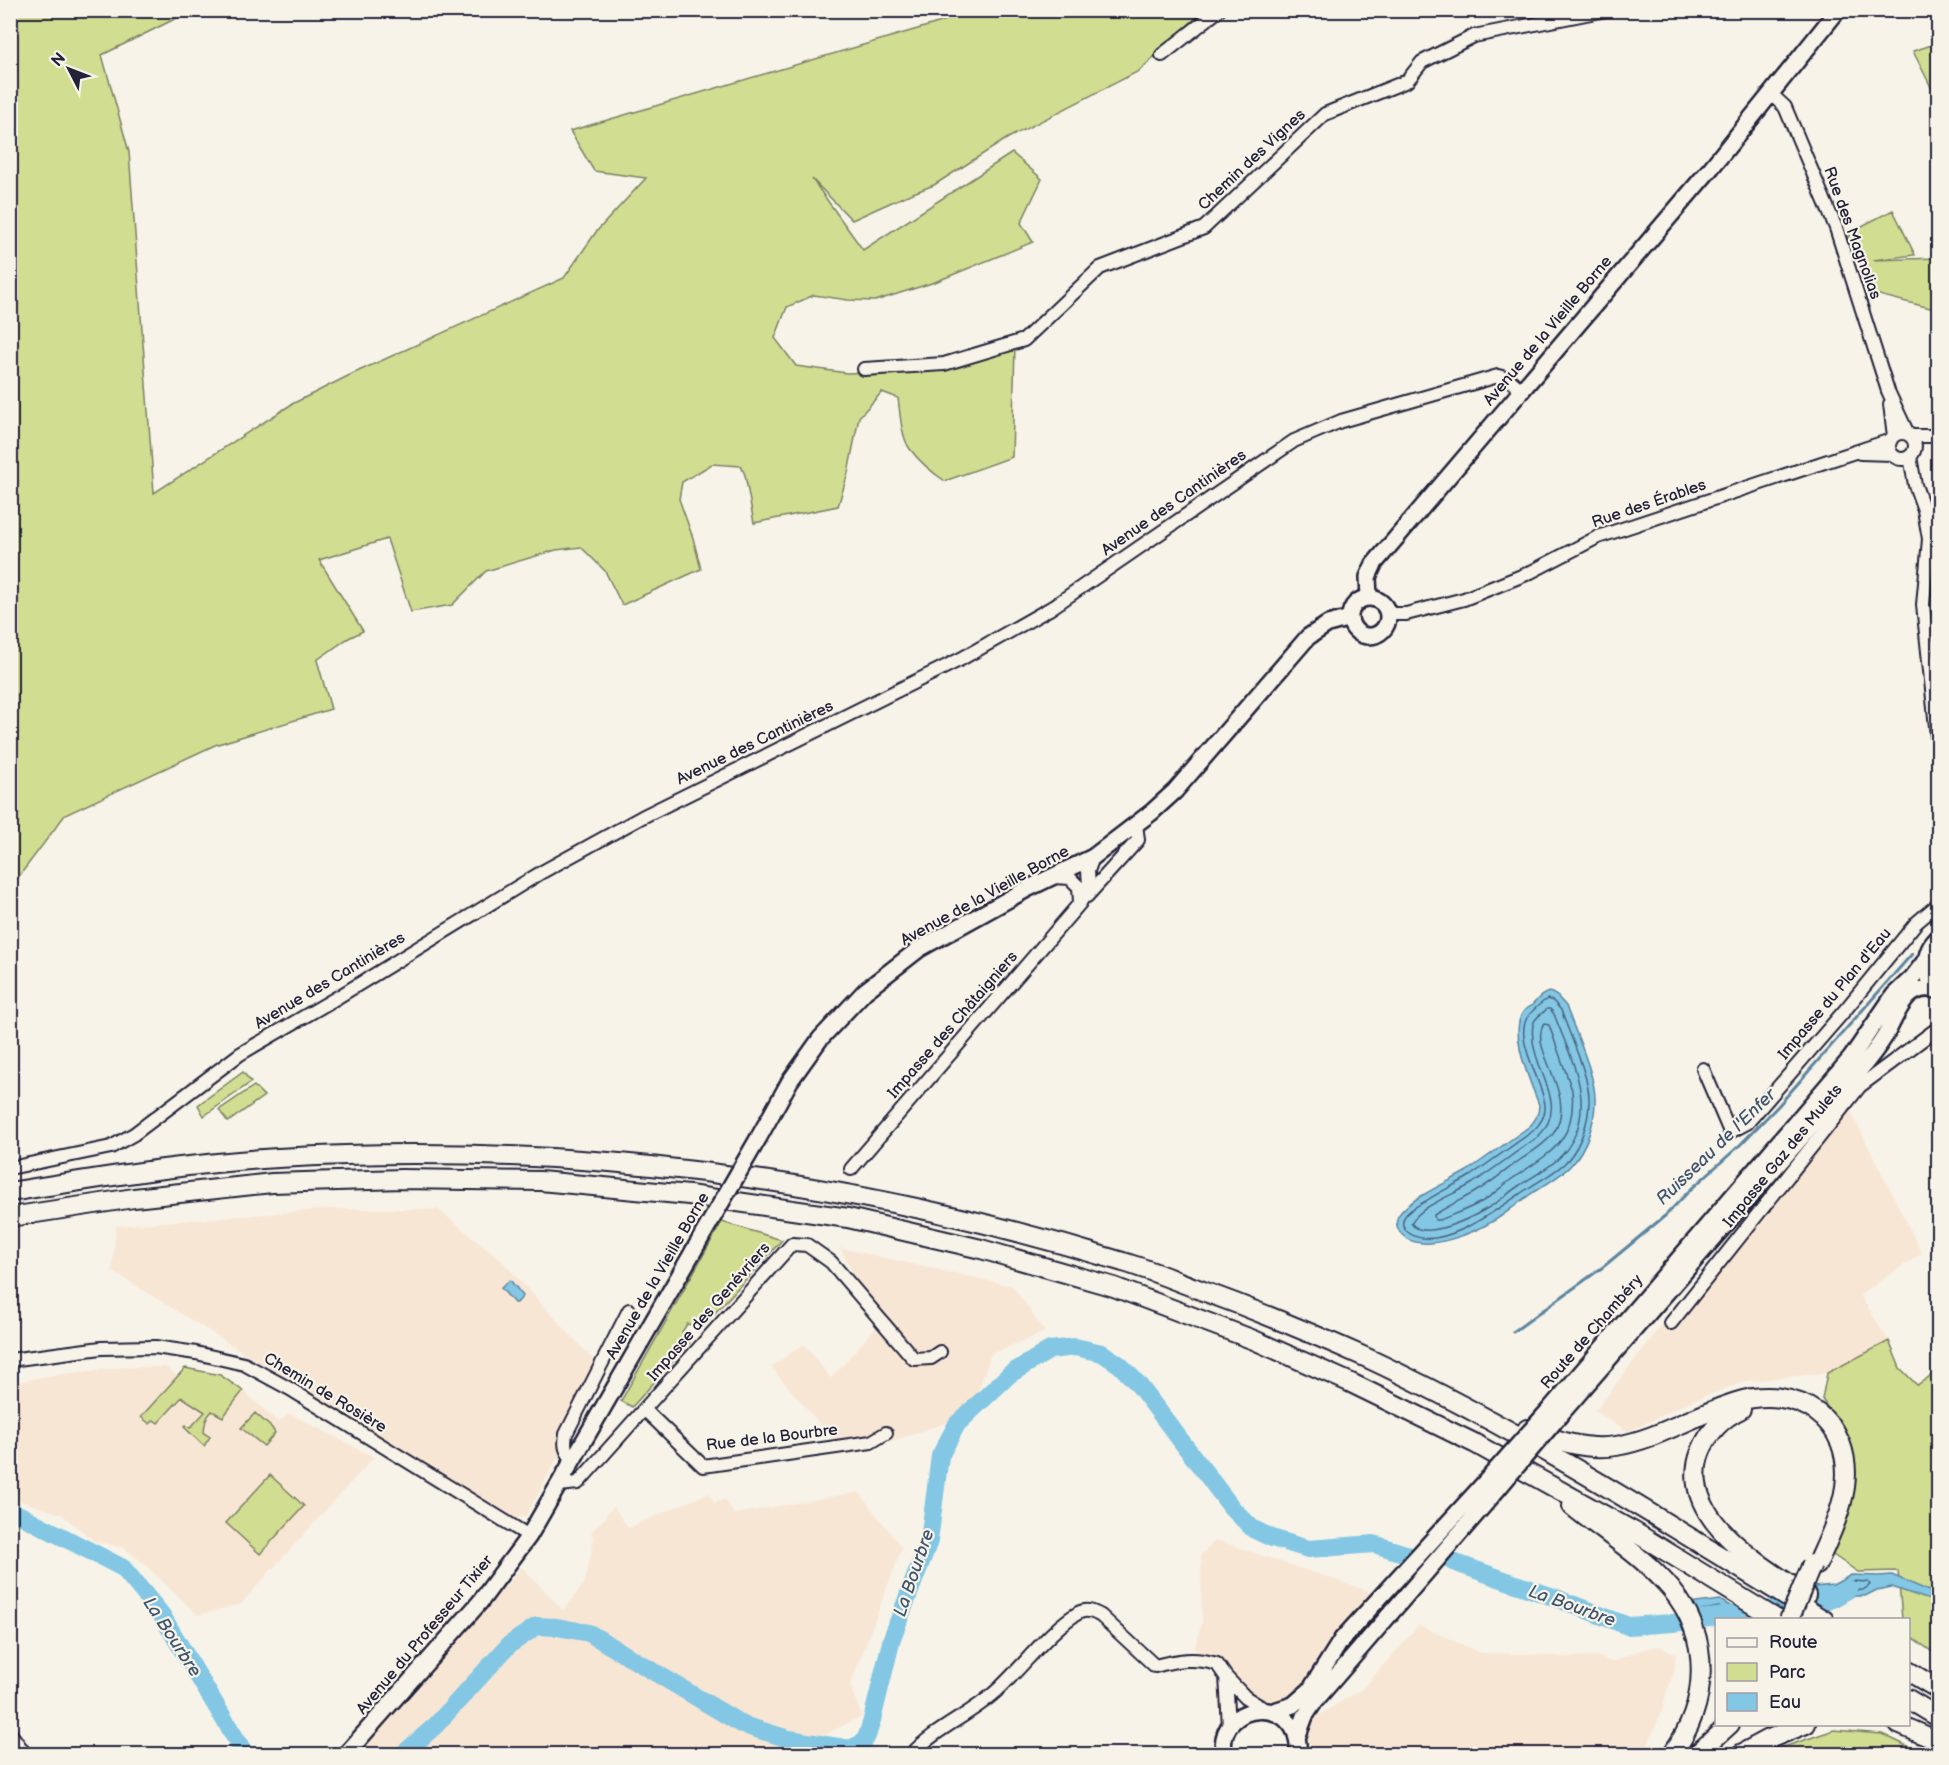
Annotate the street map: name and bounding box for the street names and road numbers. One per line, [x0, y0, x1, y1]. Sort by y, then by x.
street label: Chemin des Vignes [1194, 105, 1310, 215]
street label: Rue des Magnolias [1819, 164, 1885, 302]
street label: Avenue de la Vieille Borne [1480, 252, 1616, 410]
street label: Avenue des Cantinières [1098, 446, 1250, 560]
street label: Rue des Érables [1589, 474, 1709, 532]
street label: Avenue des Cantinières [673, 697, 837, 789]
street label: Avenue de la Vieille Borne [898, 842, 1073, 950]
street label: Impasse du Plan d'Eau [1774, 924, 1896, 1064]
street label: Avenue des Cantinières [251, 928, 409, 1034]
street label: Impasse des Châtaigniers [884, 947, 1022, 1102]
street label: Impasse Gaz des Mulets [1719, 1081, 1847, 1231]
street label: Avenue de la Vieille Borne [602, 1189, 714, 1363]
street label: Impasse des Genévriers [644, 1239, 774, 1385]
street label: Route de Chambéry [1537, 1270, 1647, 1393]
street label: Chemin de Rosière [260, 1349, 390, 1437]
street label: Rue de la Bourbre [705, 1420, 839, 1455]
street label: Avenue du Professeur Tixier [353, 1551, 497, 1718]

